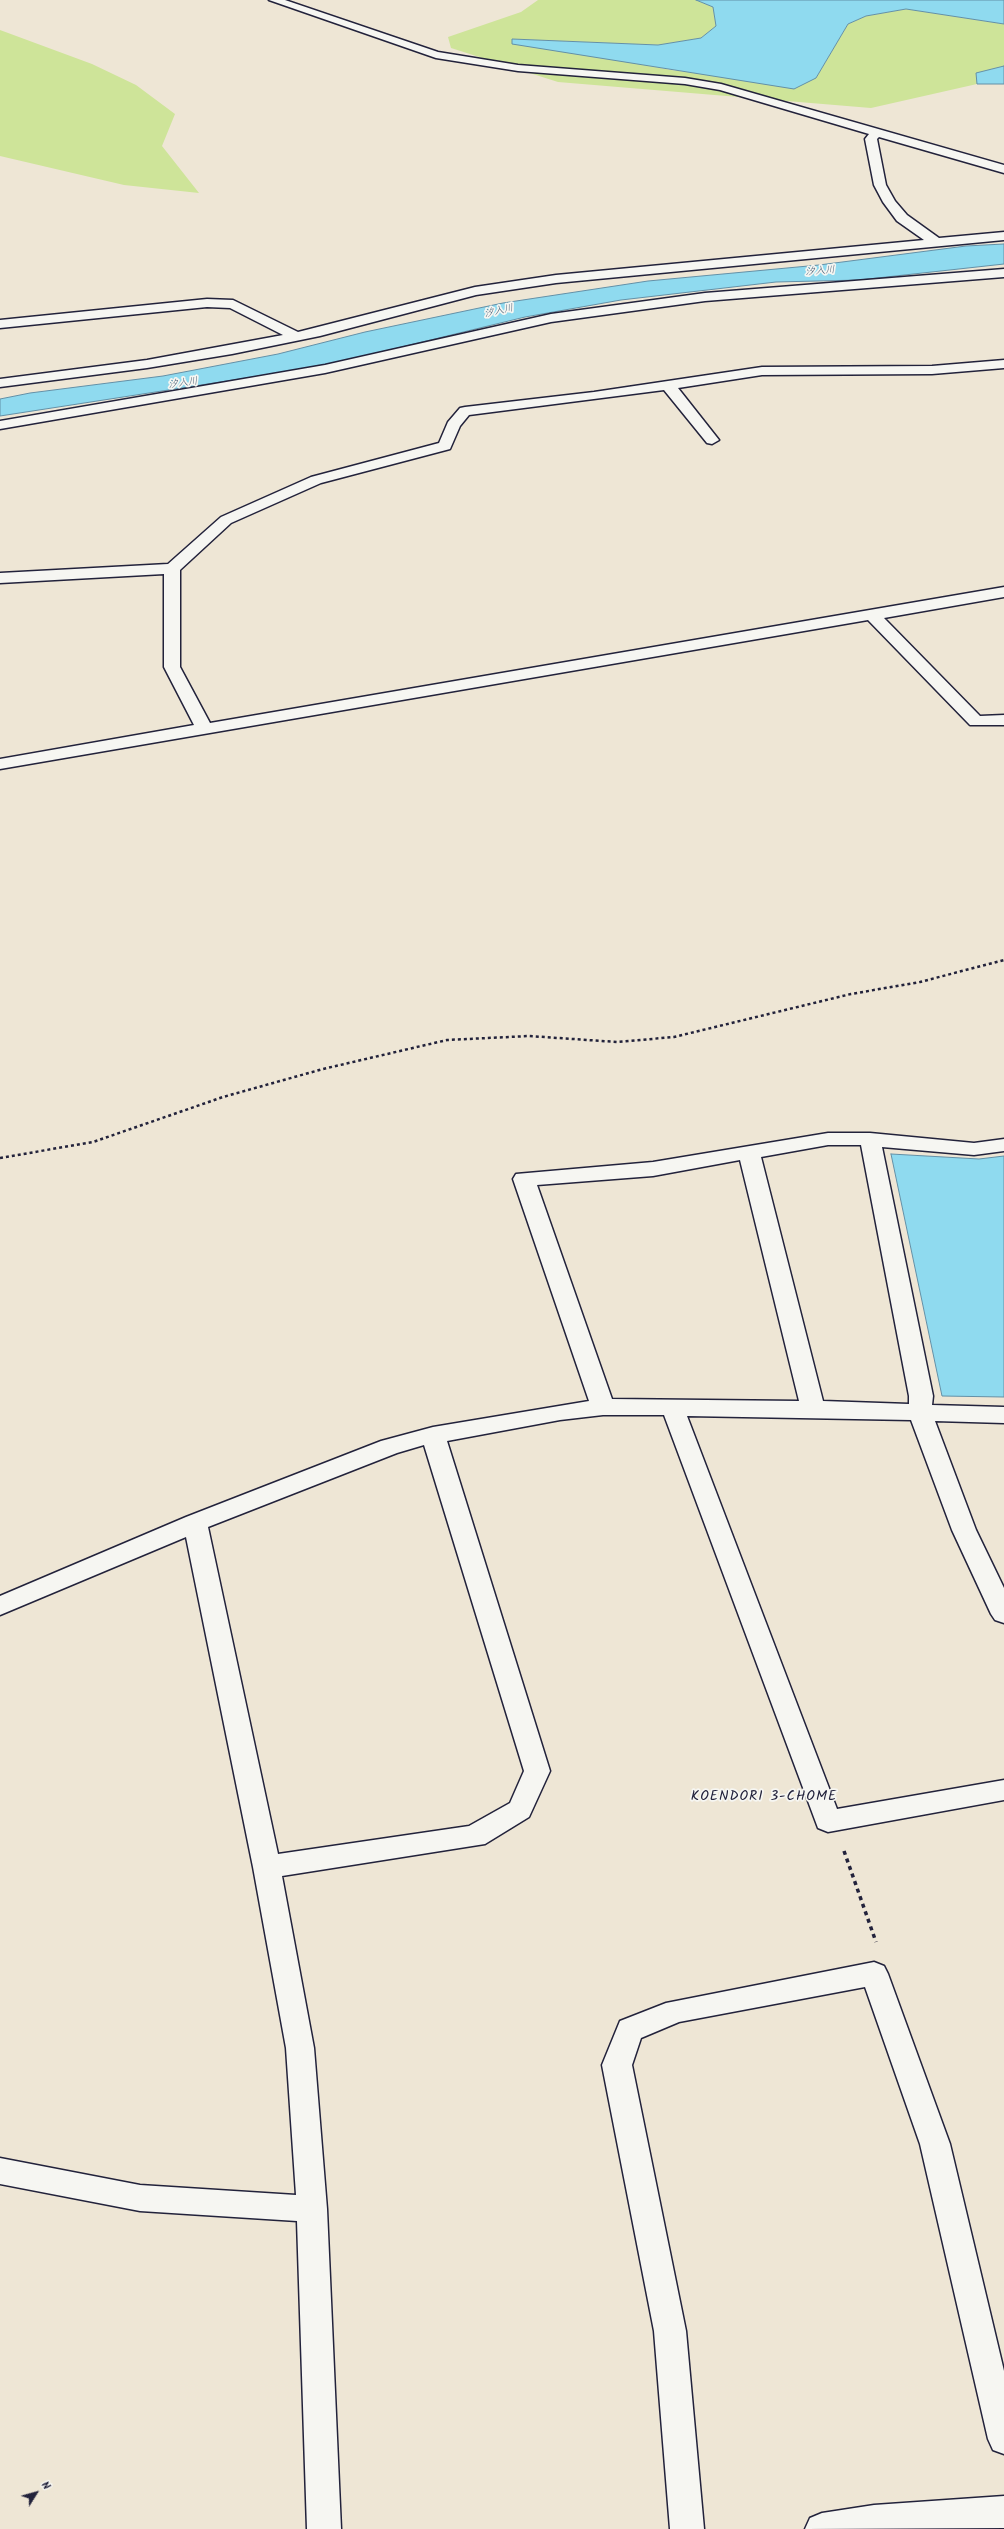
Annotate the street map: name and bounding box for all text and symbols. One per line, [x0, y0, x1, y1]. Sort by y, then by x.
water label: 汐入川 [805, 265, 835, 279]
water label: 汐入川 [483, 303, 515, 321]
water label: 汐入川 [167, 376, 199, 392]
district label: KOENDORI 3-CHOME [691, 1790, 837, 1806]
north arrow [16, 2473, 56, 2513]
text: N [36, 2478, 55, 2494]

